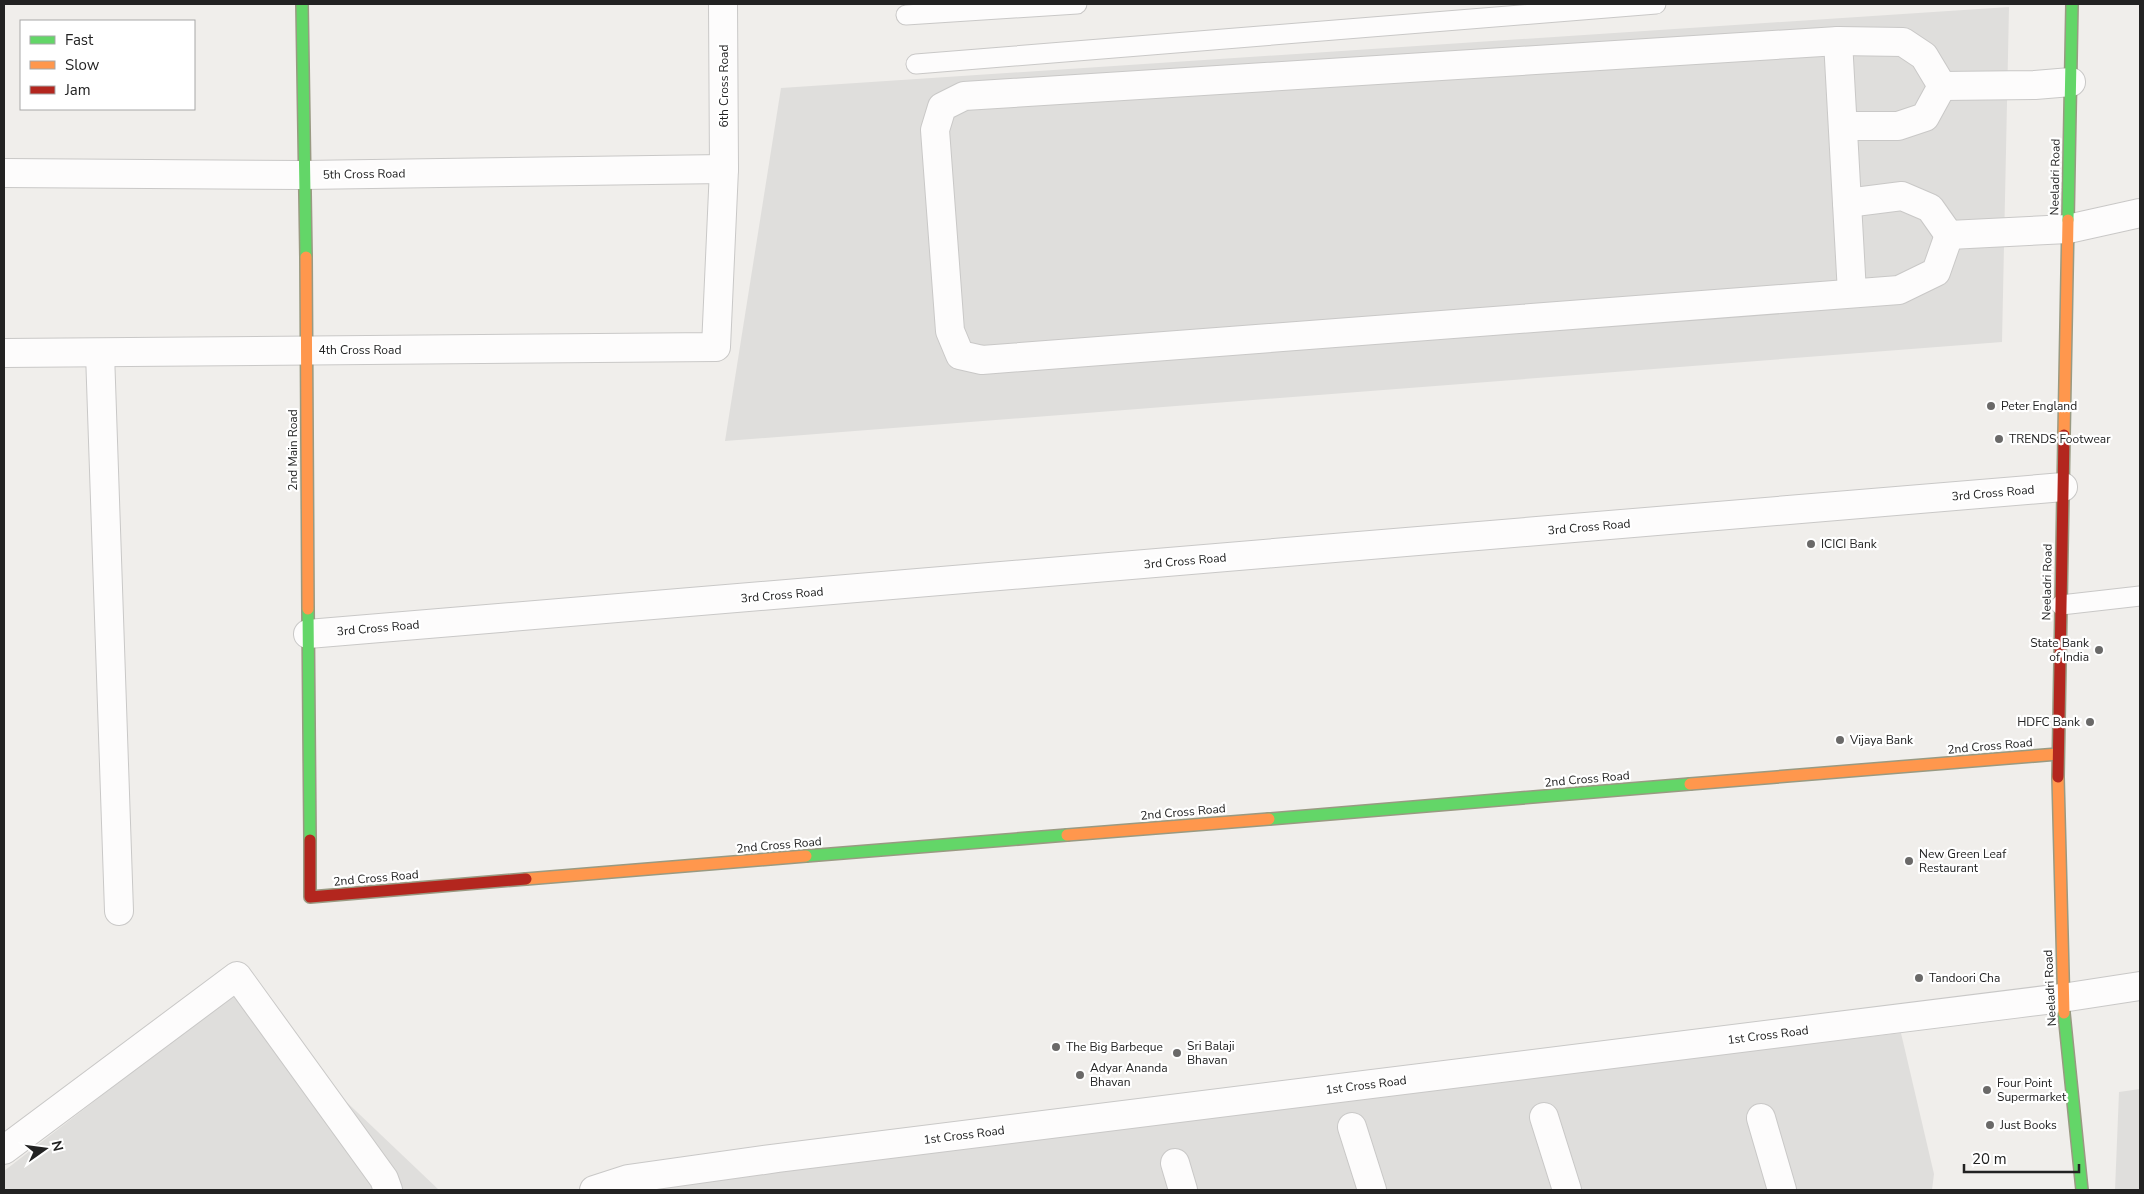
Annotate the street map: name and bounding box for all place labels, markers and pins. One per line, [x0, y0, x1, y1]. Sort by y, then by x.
place label: Peter England [2001, 398, 2077, 414]
marker: Peter England [1985, 400, 1997, 412]
place label: TRENDS Footwear [2009, 431, 2111, 447]
marker: TRENDS Footwear [1993, 433, 2005, 445]
place label: ICICI Bank [1821, 536, 1878, 552]
marker: ICICI Bank [1805, 538, 1817, 550]
place label: State Bank of India [2030, 635, 2090, 665]
marker: State Bank of India [2093, 644, 2105, 656]
place label: HDFC Bank [2017, 714, 2081, 730]
marker: HDFC Bank [2084, 716, 2096, 728]
place label: Vijaya Bank [1849, 732, 1914, 748]
marker: Vijaya Bank [1834, 734, 1846, 746]
place label: New Green Leaf Restaurant [1919, 846, 2007, 876]
marker: New Green Leaf Restaurant [1903, 855, 1915, 867]
place label: Tandoori Cha [1929, 970, 2000, 986]
marker: Tandoori Cha [1913, 972, 1925, 984]
place label: Sri Balaji Bhavan [1187, 1038, 1235, 1068]
place label: The Big Barbeque [1066, 1039, 1163, 1055]
marker: The Big Barbeque [1050, 1041, 1062, 1053]
marker: Sri Balaji Bhavan [1171, 1047, 1183, 1059]
place label: Adyar Ananda Bhavan [1090, 1060, 1168, 1090]
marker: Adyar Ananda Bhavan [1074, 1069, 1086, 1081]
place label: Four Point Supermarket [1997, 1075, 2067, 1105]
marker: Four Point Supermarket [1981, 1084, 1993, 1096]
place label: Just Books [1999, 1117, 2057, 1133]
marker: Just Books [1984, 1119, 1996, 1131]

